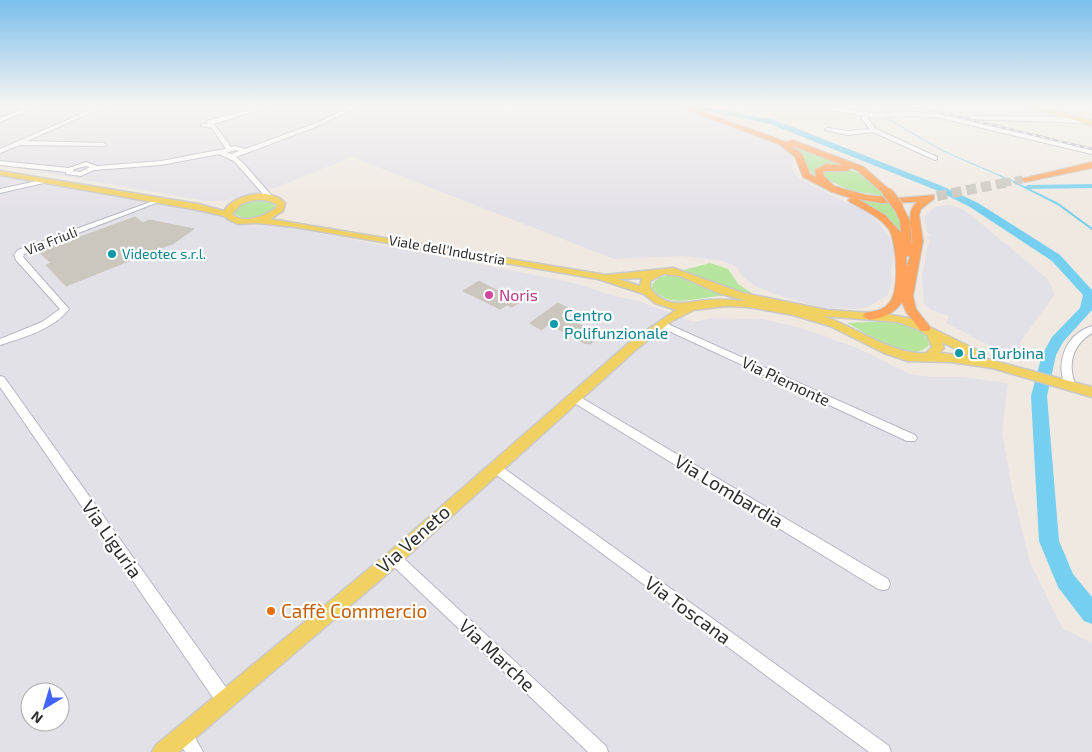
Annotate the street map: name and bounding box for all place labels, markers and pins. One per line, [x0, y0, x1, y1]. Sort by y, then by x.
place label: Videotec s.r.l. [122, 245, 206, 262]
marker: Videotec s.r.l. [106, 248, 118, 260]
place label: Noris [499, 285, 538, 304]
marker: Noris [483, 289, 495, 301]
place label: Centro Polifunzionale [564, 305, 668, 342]
marker: Centro Polifunzionale [548, 318, 560, 330]
place label: La Turbina [969, 343, 1044, 362]
marker: La Turbina [953, 347, 965, 359]
place label: Caffè Commercio [281, 599, 427, 622]
marker: Caffè Commercio [265, 605, 277, 617]

